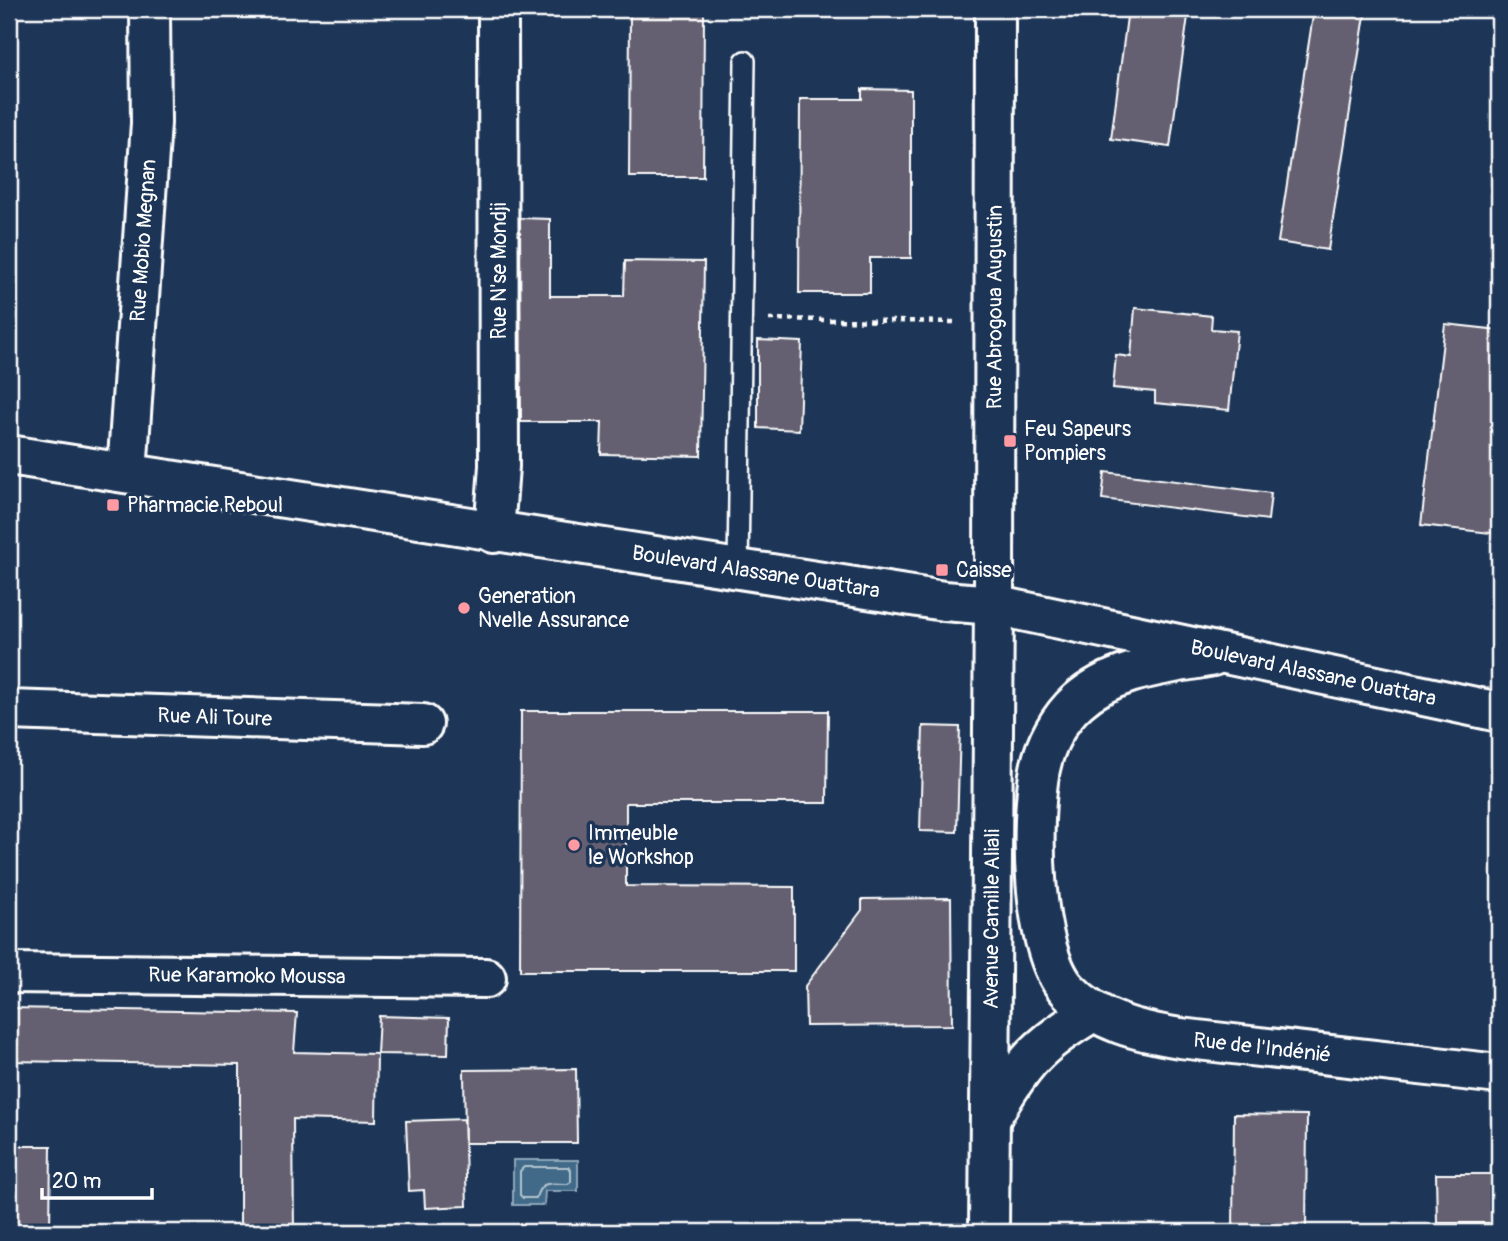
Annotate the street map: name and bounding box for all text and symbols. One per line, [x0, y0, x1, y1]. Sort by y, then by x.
street label: Rue Mobio Megnan [124, 158, 162, 323]
street label: Rue N'se Mondji [486, 202, 513, 340]
street label: Rue Abrogoua Augustin [981, 205, 1009, 409]
place label: Feu Sapeurs Pompiers [1024, 416, 1132, 467]
marker: Feu Sapeurs Pompiers [1002, 433, 1018, 449]
place label: Pharmacie Reboul [127, 492, 283, 519]
marker: Pharmacie Reboul [105, 497, 121, 513]
street label: Boulevard Alassane Ouattara [630, 539, 882, 605]
place label: Caisse [956, 557, 1012, 584]
marker: Caisse [934, 562, 950, 578]
place label: Generation Nvelle Assurance [478, 583, 630, 634]
marker: Generation Nvelle Assurance [456, 600, 472, 616]
street label: Boulevard Alassane Ouattara [1188, 634, 1439, 712]
street label: Rue Ali Toure [157, 702, 273, 733]
place label: Immeuble le Workshop [588, 820, 694, 871]
street label: Avenue Camille Aliali [978, 829, 1006, 1009]
marker: Immeuble le Workshop [566, 837, 582, 853]
street label: Rue Karamoko Moussa [148, 961, 346, 991]
street label: Rue de l'Indénié [1192, 1027, 1332, 1069]
scale bar [42, 1157, 152, 1201]
text: 20 m [52, 1168, 101, 1195]

